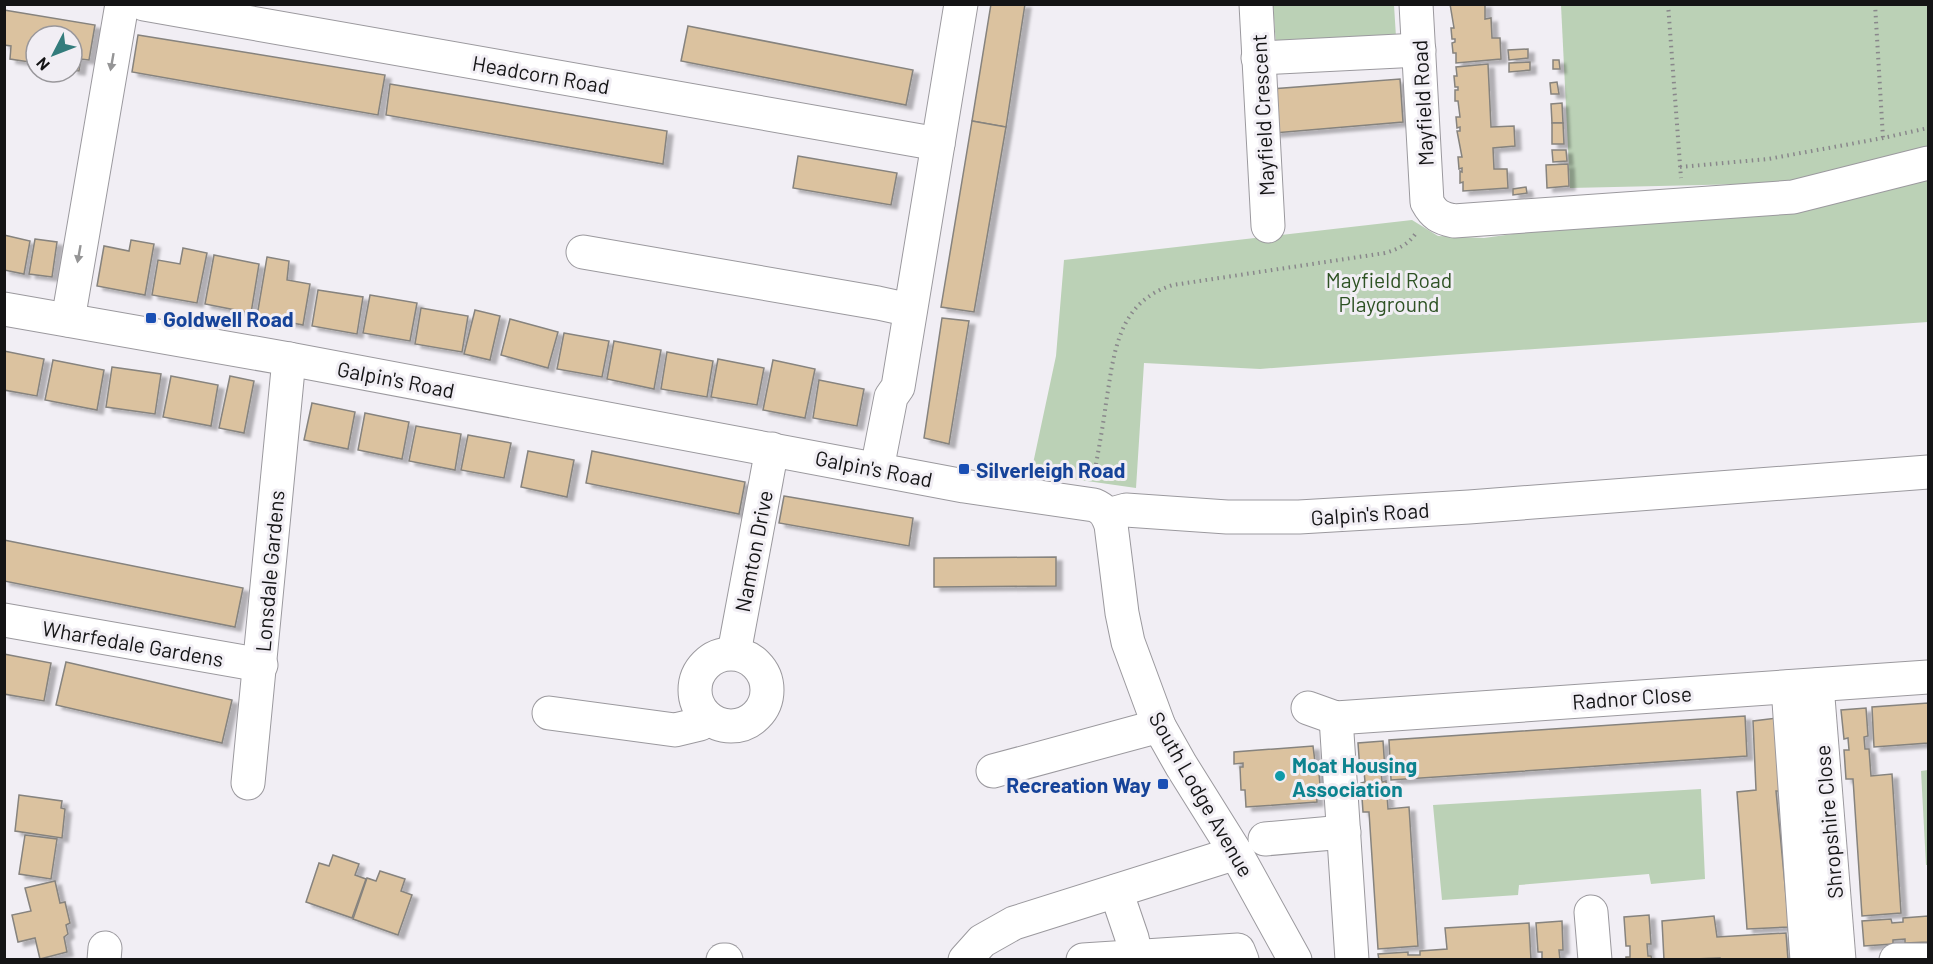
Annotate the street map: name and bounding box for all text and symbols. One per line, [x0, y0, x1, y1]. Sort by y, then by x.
north arrow [24, 24, 84, 84]
street label: Mayfield Crescent [1245, 33, 1279, 197]
street label: Mayfield Road [1406, 39, 1438, 167]
street label: Headcorn Road [470, 50, 612, 98]
one-way arrow [107, 53, 116, 72]
text: N [32, 54, 53, 75]
one-way arrow [74, 245, 83, 264]
park label: Mayfield Road Playground [1326, 267, 1452, 316]
place label: Goldwell Road [163, 306, 294, 331]
marker: Goldwell Road [144, 311, 158, 325]
street label: Galpin's Road [335, 355, 457, 403]
street label: Galpin's Road [813, 444, 935, 492]
place label: Silverleigh Road [976, 457, 1125, 482]
marker: Silverleigh Road [957, 462, 971, 476]
street label: Namton Drive [729, 488, 777, 614]
street label: Lonsdale Gardens [249, 489, 289, 653]
street label: Galpin's Road [1310, 496, 1430, 530]
street label: Wharfedale Gardens [40, 615, 226, 671]
street label: Radnor Close [1571, 680, 1693, 714]
street label: South Lodge Avenue [1145, 707, 1259, 881]
street label: Shropshire Close [1809, 744, 1847, 900]
place label: Moat Housing Association [1292, 752, 1417, 801]
marker: Moat Housing Association [1273, 769, 1287, 783]
place label: Recreation Way [1006, 772, 1151, 797]
marker: Recreation Way [1156, 777, 1170, 791]

